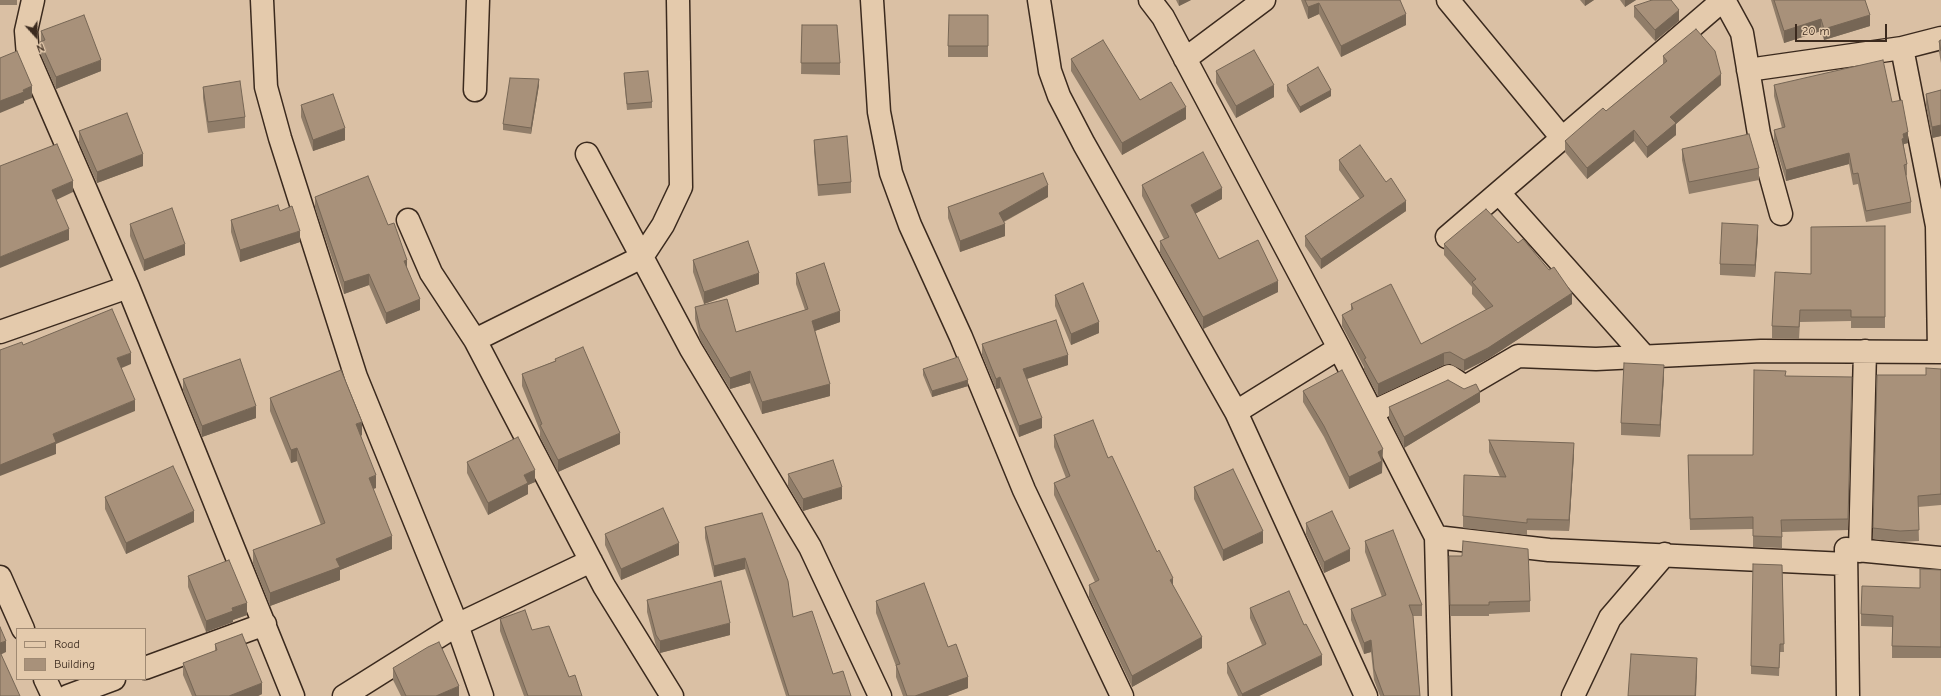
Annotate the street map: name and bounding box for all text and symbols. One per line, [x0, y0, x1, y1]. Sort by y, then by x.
north arrow [16, 16, 56, 56]
scale bar [1797, 16, 1889, 42]
text: 20 m [1802, 24, 1830, 38]
text: N [35, 40, 46, 55]
legend [16, 628, 146, 680]
text: Road [54, 637, 80, 651]
text: Building [54, 657, 95, 671]

